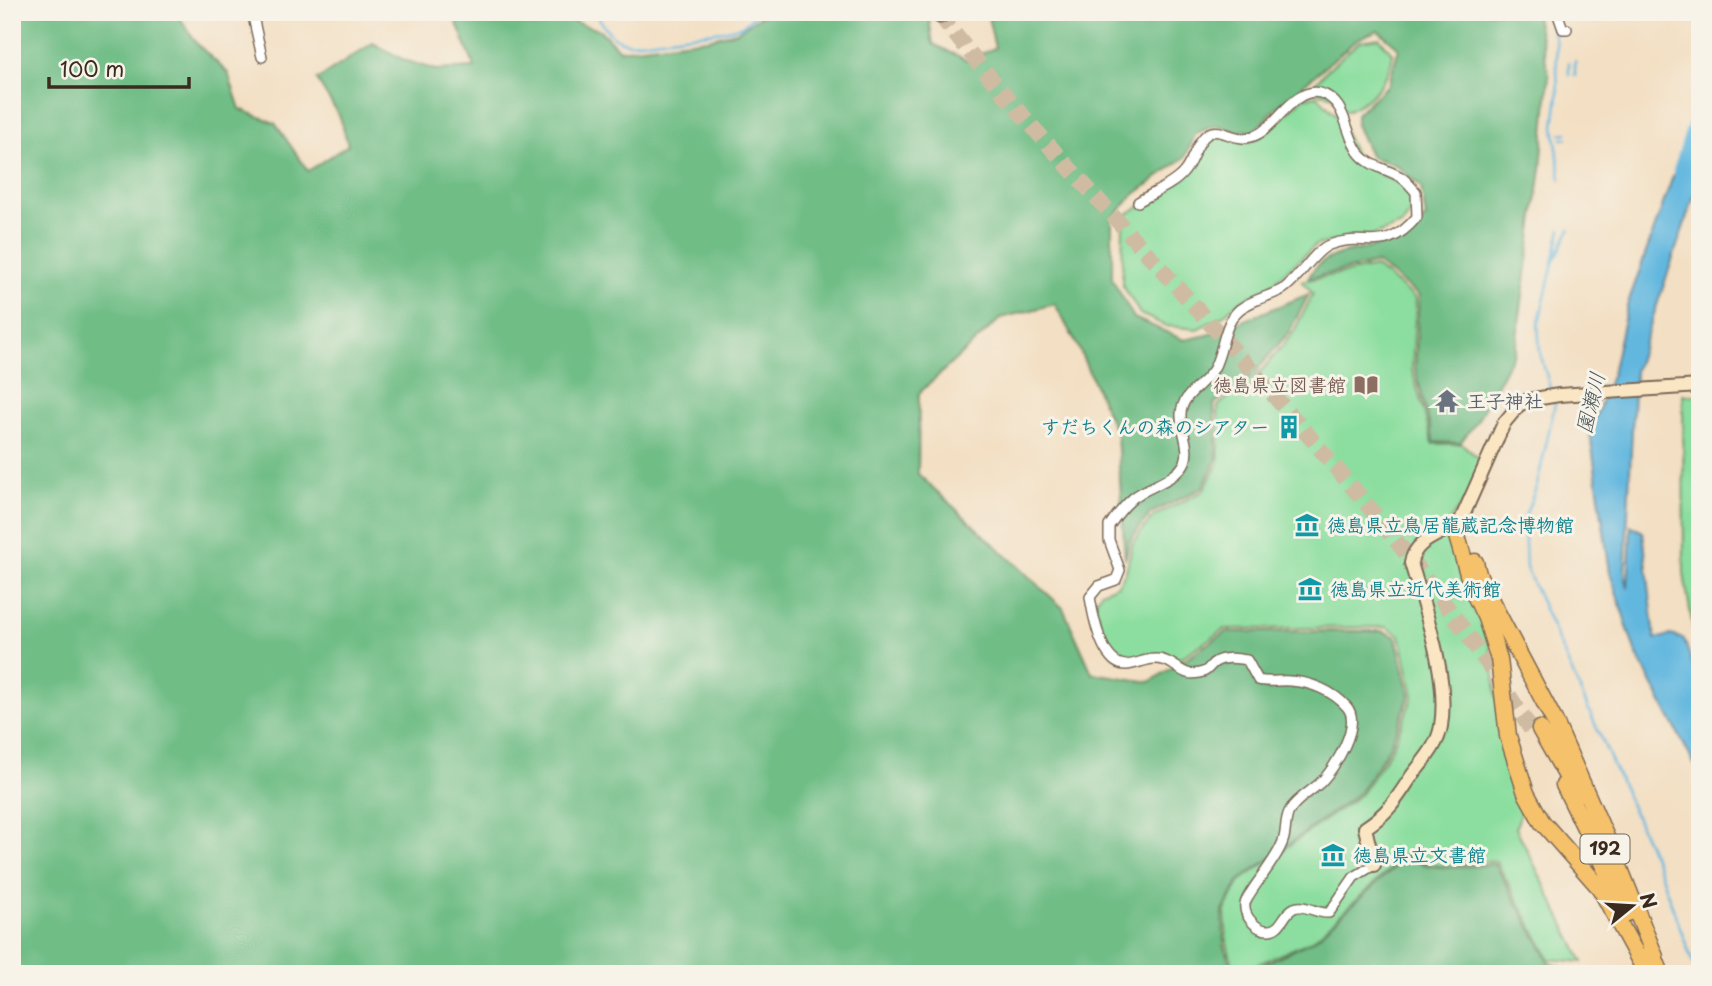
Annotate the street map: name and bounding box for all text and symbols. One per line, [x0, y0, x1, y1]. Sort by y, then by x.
scale bar [49, 46, 189, 90]
text: 100 m [60, 52, 124, 84]
water label: 園瀬川 [1566, 368, 1612, 437]
place label: 徳島県立図書館 [1213, 370, 1346, 398]
library icon: 徳島県立図書館 [1352, 371, 1380, 399]
place label: 王子神社 [1467, 386, 1543, 414]
temple icon: 王子神社 [1433, 387, 1461, 415]
place label: すだちくんの森のシアター [1041, 412, 1269, 440]
building icon: すだちくんの森のシアター [1275, 413, 1303, 441]
place label: 徳島県立鳥居龍蔵記念博物館 [1327, 510, 1574, 538]
museum icon: 徳島県立鳥居龍蔵記念博物館 [1293, 511, 1321, 539]
place label: 徳島県立近代美術館 [1330, 574, 1501, 602]
museum icon: 徳島県立近代美術館 [1296, 575, 1324, 603]
road number: 192 [1580, 834, 1630, 864]
place label: 徳島県立文書館 [1353, 840, 1486, 868]
museum icon: 徳島県立文書館 [1319, 841, 1347, 869]
north arrow [1596, 870, 1666, 940]
text: N [1633, 889, 1665, 912]

